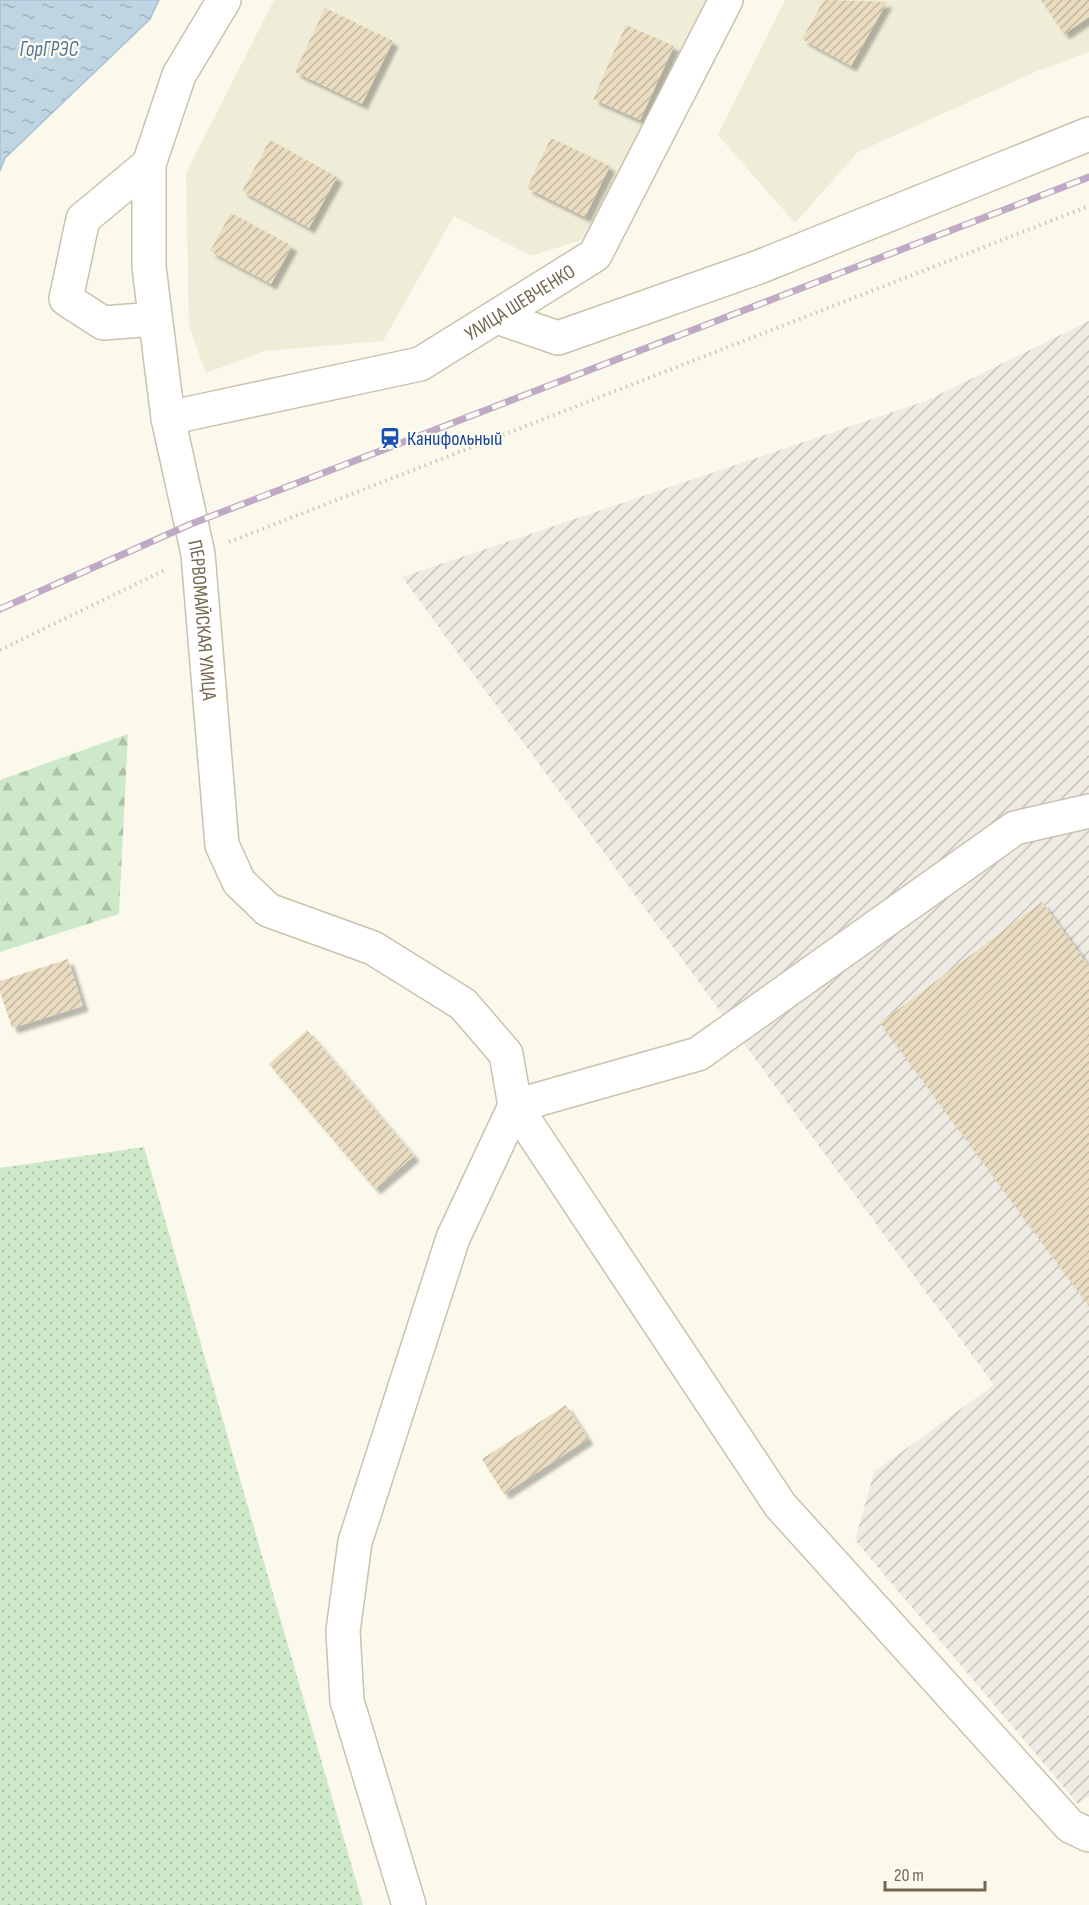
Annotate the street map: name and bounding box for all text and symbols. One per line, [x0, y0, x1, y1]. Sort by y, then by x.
water label: ГорГРЭС [20, 37, 79, 62]
street label: УЛИЦА ШЕВЧЕНКО [460, 259, 580, 346]
station icon: Канифольный [378, 426, 402, 450]
place label: Канифольный [407, 427, 502, 451]
street label: ПЕРВОМАЙСКАЯ УЛИЦА [182, 538, 221, 702]
scale bar [885, 1854, 986, 1892]
text: 20 m [894, 1865, 924, 1886]

